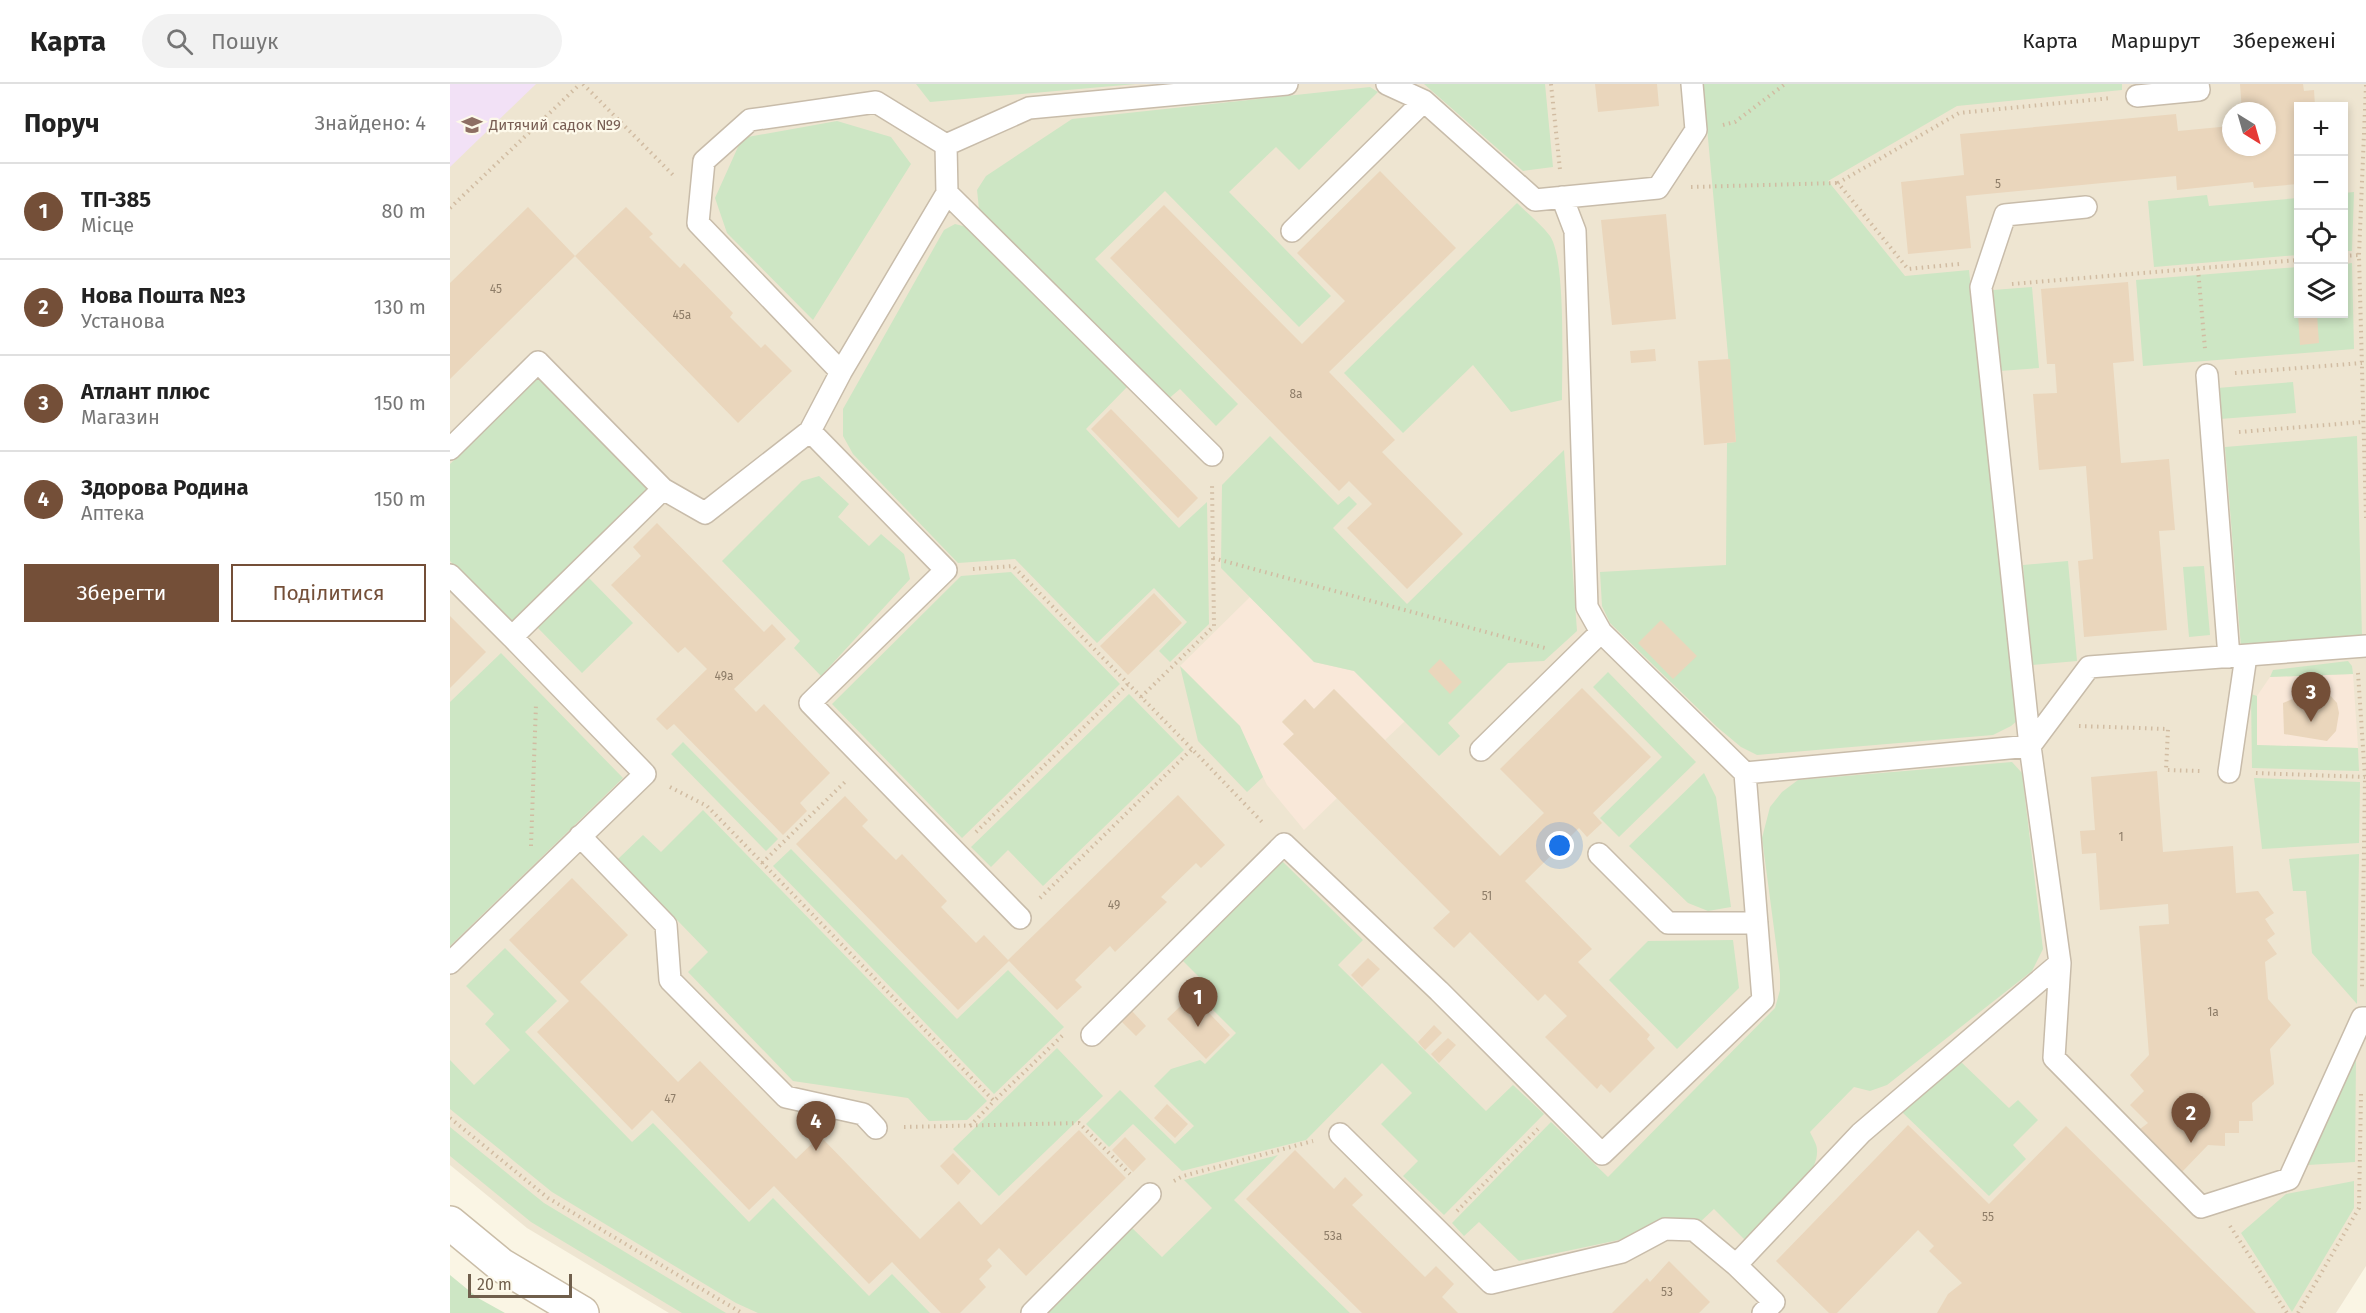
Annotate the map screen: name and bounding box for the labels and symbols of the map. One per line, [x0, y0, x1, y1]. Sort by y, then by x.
north arrow [2222, 102, 2276, 156]
school or university icon: Дитячий садок №9 [460, 113, 484, 137]
place label: Дитячий садок №9 [488, 116, 621, 134]
house number: 5 [1995, 177, 2001, 191]
house number: 45 [490, 282, 502, 296]
house number: 45а [673, 308, 691, 322]
house number: 8а [1289, 387, 1303, 401]
house number: 49а [715, 669, 733, 683]
pin: 3 [2292, 672, 2330, 722]
house number: 1 [2118, 830, 2124, 844]
your location [1545, 831, 1574, 860]
house number: 51 [1482, 889, 1492, 903]
house number: 49 [1108, 898, 1120, 912]
pin: 1 [1178, 978, 1218, 1027]
house number: 1а [2207, 1005, 2219, 1019]
house number: 47 [664, 1092, 676, 1106]
pin: 2 [2172, 1094, 2210, 1143]
pin: 4 [796, 1102, 836, 1151]
house number: 55 [1982, 1210, 1994, 1224]
house number: 53а [1324, 1229, 1342, 1243]
scale bar [468, 1271, 572, 1298]
house number: 53 [1661, 1285, 1673, 1299]

